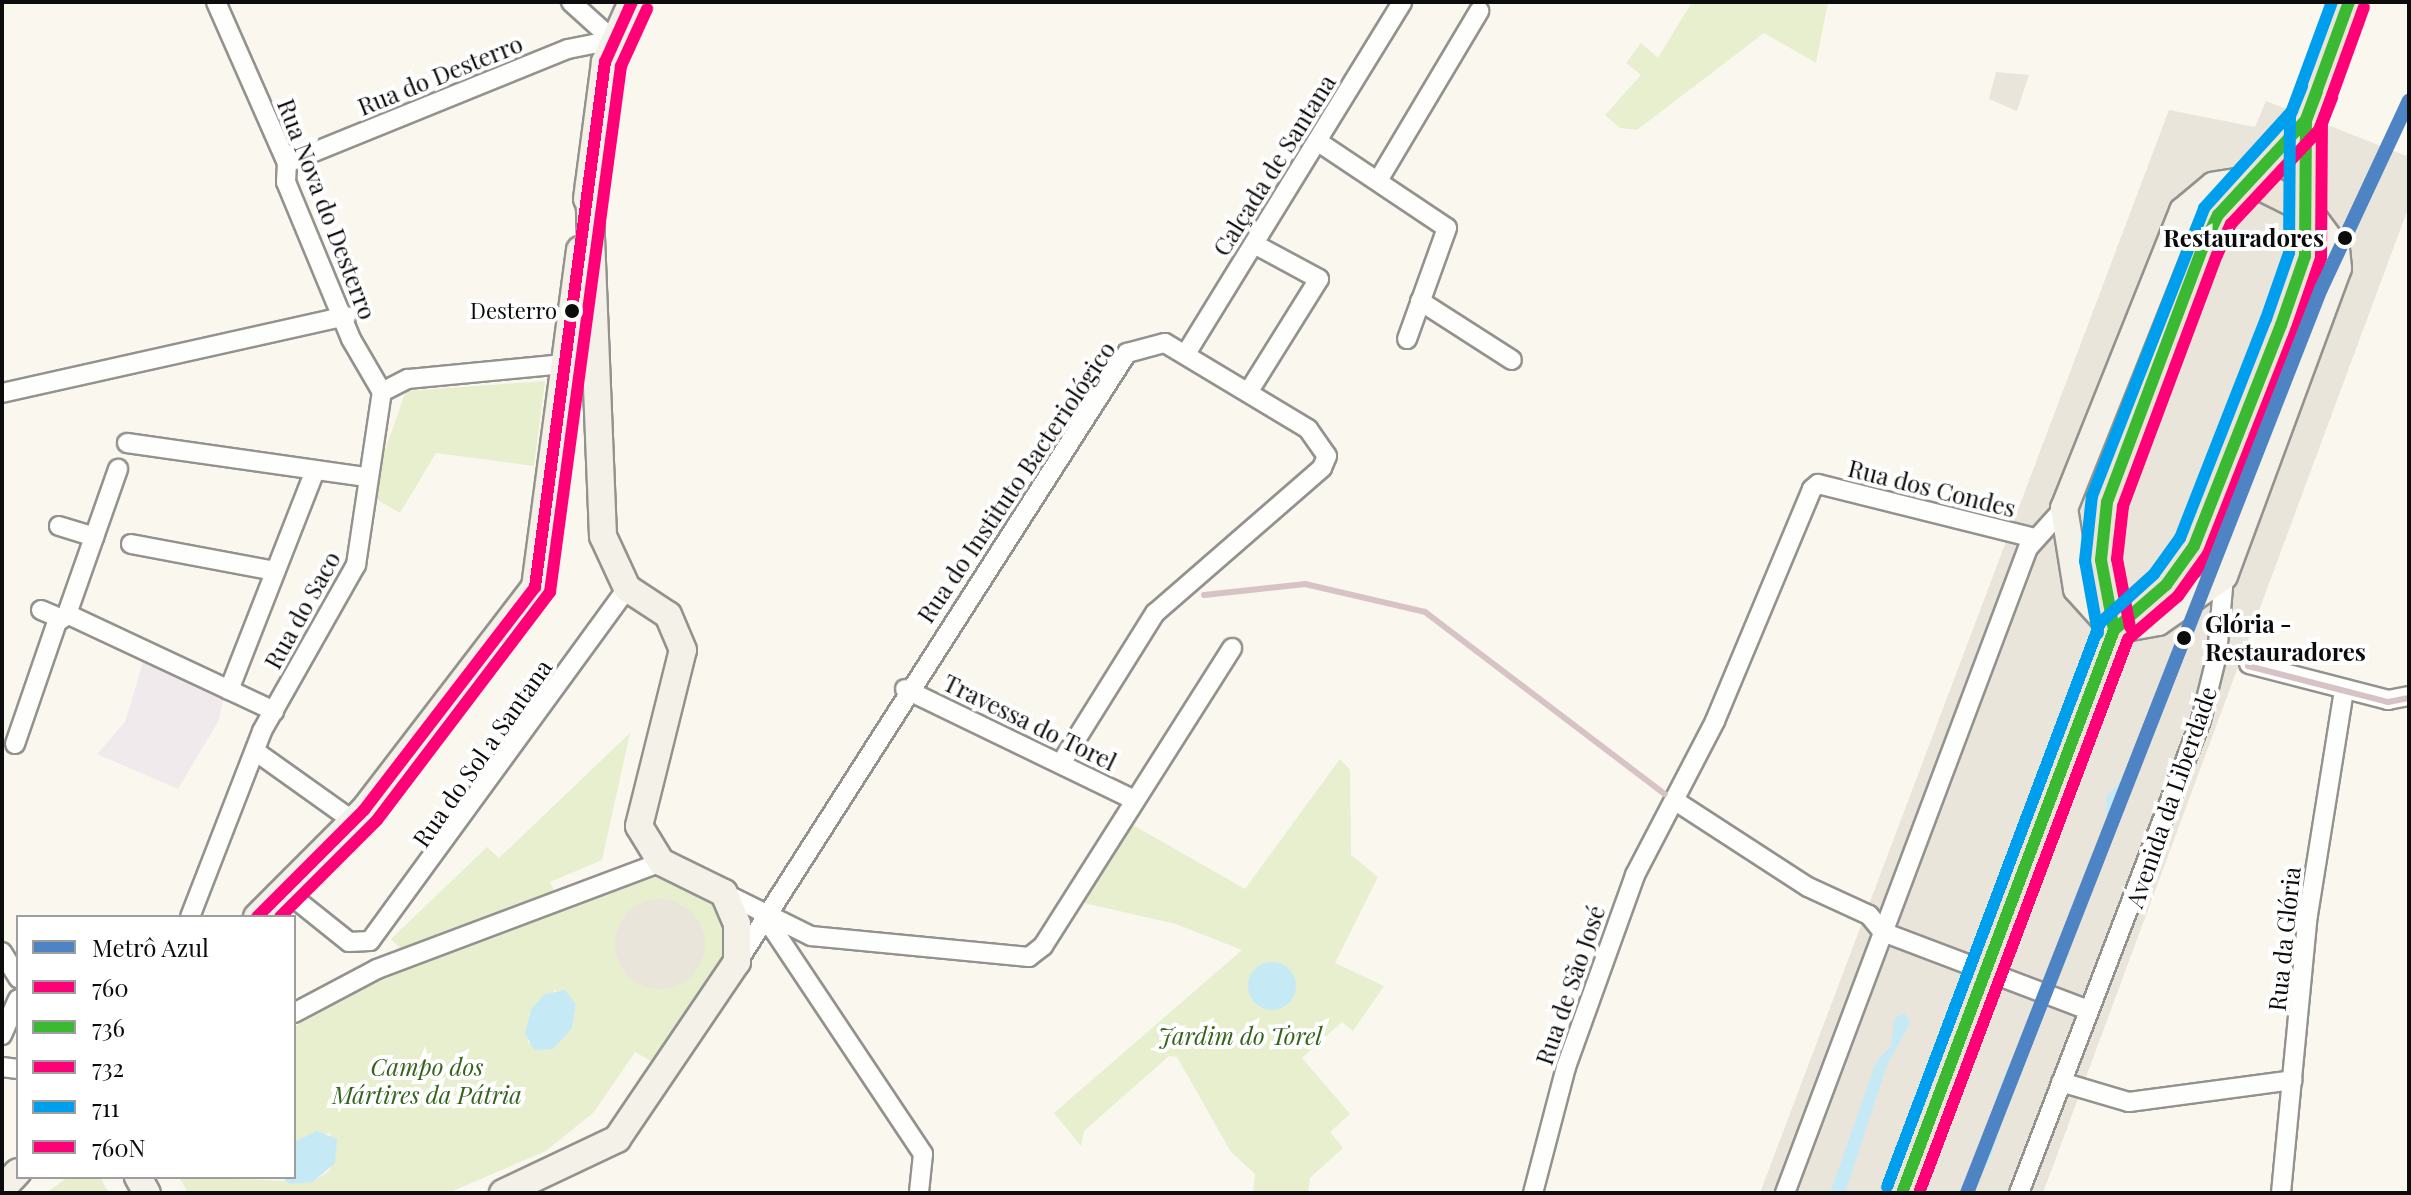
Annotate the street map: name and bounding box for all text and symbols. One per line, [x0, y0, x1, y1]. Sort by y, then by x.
street label: Rua do Desterro [353, 29, 527, 121]
street label: Calçada de Santana [1207, 69, 1341, 261]
street label: Rua Nova do Desterro [272, 94, 382, 324]
place label: Restauradores [2163, 224, 2324, 252]
marker: Restauradores [2331, 224, 2359, 252]
place label: Desterro [470, 298, 557, 324]
marker: Desterro [564, 303, 580, 319]
street label: Rua do Instituto Bacteriológico [911, 336, 1121, 628]
street label: Rua dos Condes [1845, 453, 2019, 523]
street label: Rua do Saco [258, 546, 346, 674]
place label: Glória - Restauradores [2205, 610, 2366, 666]
marker: Glória - Restauradores [2170, 624, 2198, 652]
street label: Rua do Sol a Santana [406, 653, 558, 853]
street label: Travessa do Torel [938, 667, 1122, 777]
street label: Avenida da Liberdade [2119, 682, 2223, 912]
street label: Rua da Glória [2262, 865, 2306, 1013]
street label: Rua de São José [1529, 901, 1611, 1069]
legend [16, 915, 296, 1179]
text: Metrô Azul [92, 931, 209, 963]
text: 760 [92, 971, 129, 1003]
text: 736 [92, 1011, 125, 1043]
park label: Jardim do Torel [1158, 1022, 1322, 1050]
text: 732 [92, 1051, 124, 1083]
park label: Campo dos Mártires da Pátria [332, 1053, 522, 1109]
text: 711 [92, 1091, 120, 1123]
text: 760N [92, 1131, 146, 1163]

